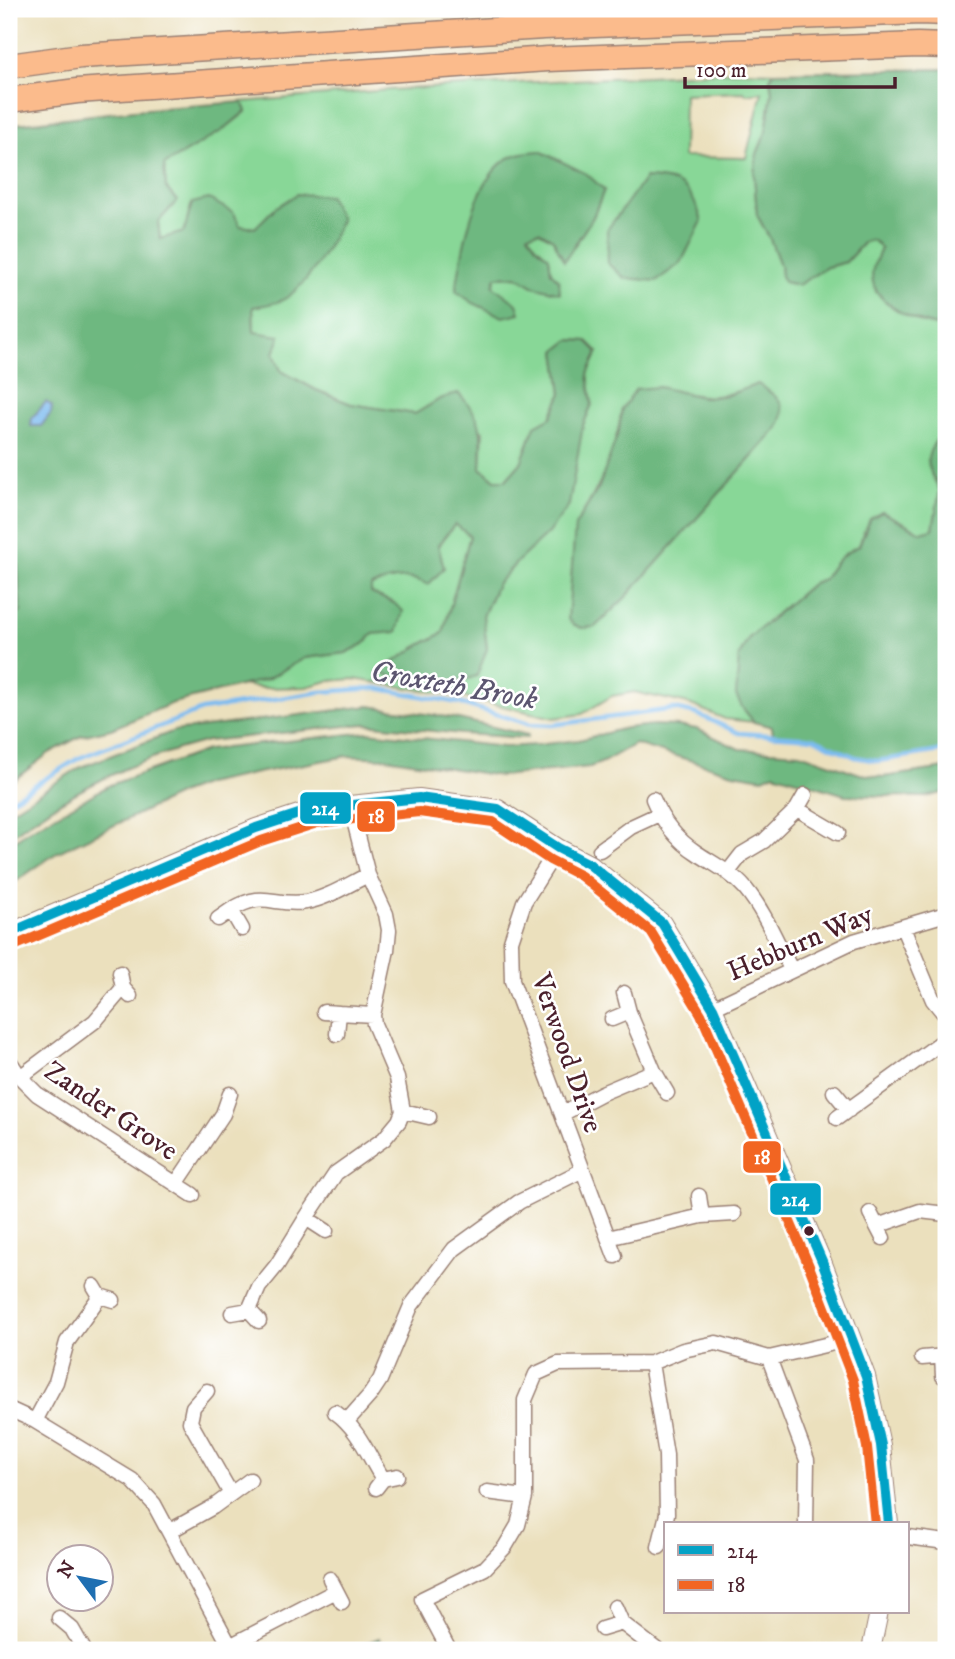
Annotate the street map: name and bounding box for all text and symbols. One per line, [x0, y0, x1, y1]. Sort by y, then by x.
scale bar [685, 46, 895, 90]
text: 100 m [696, 58, 747, 84]
water label: Croxteth Brook [368, 653, 541, 719]
line badge: 214 [299, 791, 352, 825]
text: 214 [311, 798, 340, 821]
line badge: 18 [356, 800, 396, 833]
text: 18 [368, 806, 385, 829]
street label: Hebburn Way [722, 896, 879, 989]
street label: Verwood Drive [523, 968, 611, 1137]
street label: Zander Grove [37, 1053, 185, 1169]
line badge: 18 [742, 1140, 782, 1174]
text: 18 [754, 1147, 771, 1170]
line badge: 214 [769, 1182, 822, 1216]
text: 214 [781, 1189, 810, 1212]
unlabelled marker [802, 1224, 816, 1238]
legend [664, 1522, 909, 1614]
text: 214 [727, 1539, 758, 1565]
north arrow [46, 1544, 116, 1614]
text: N [53, 1557, 81, 1582]
text: 18 [727, 1573, 745, 1599]

